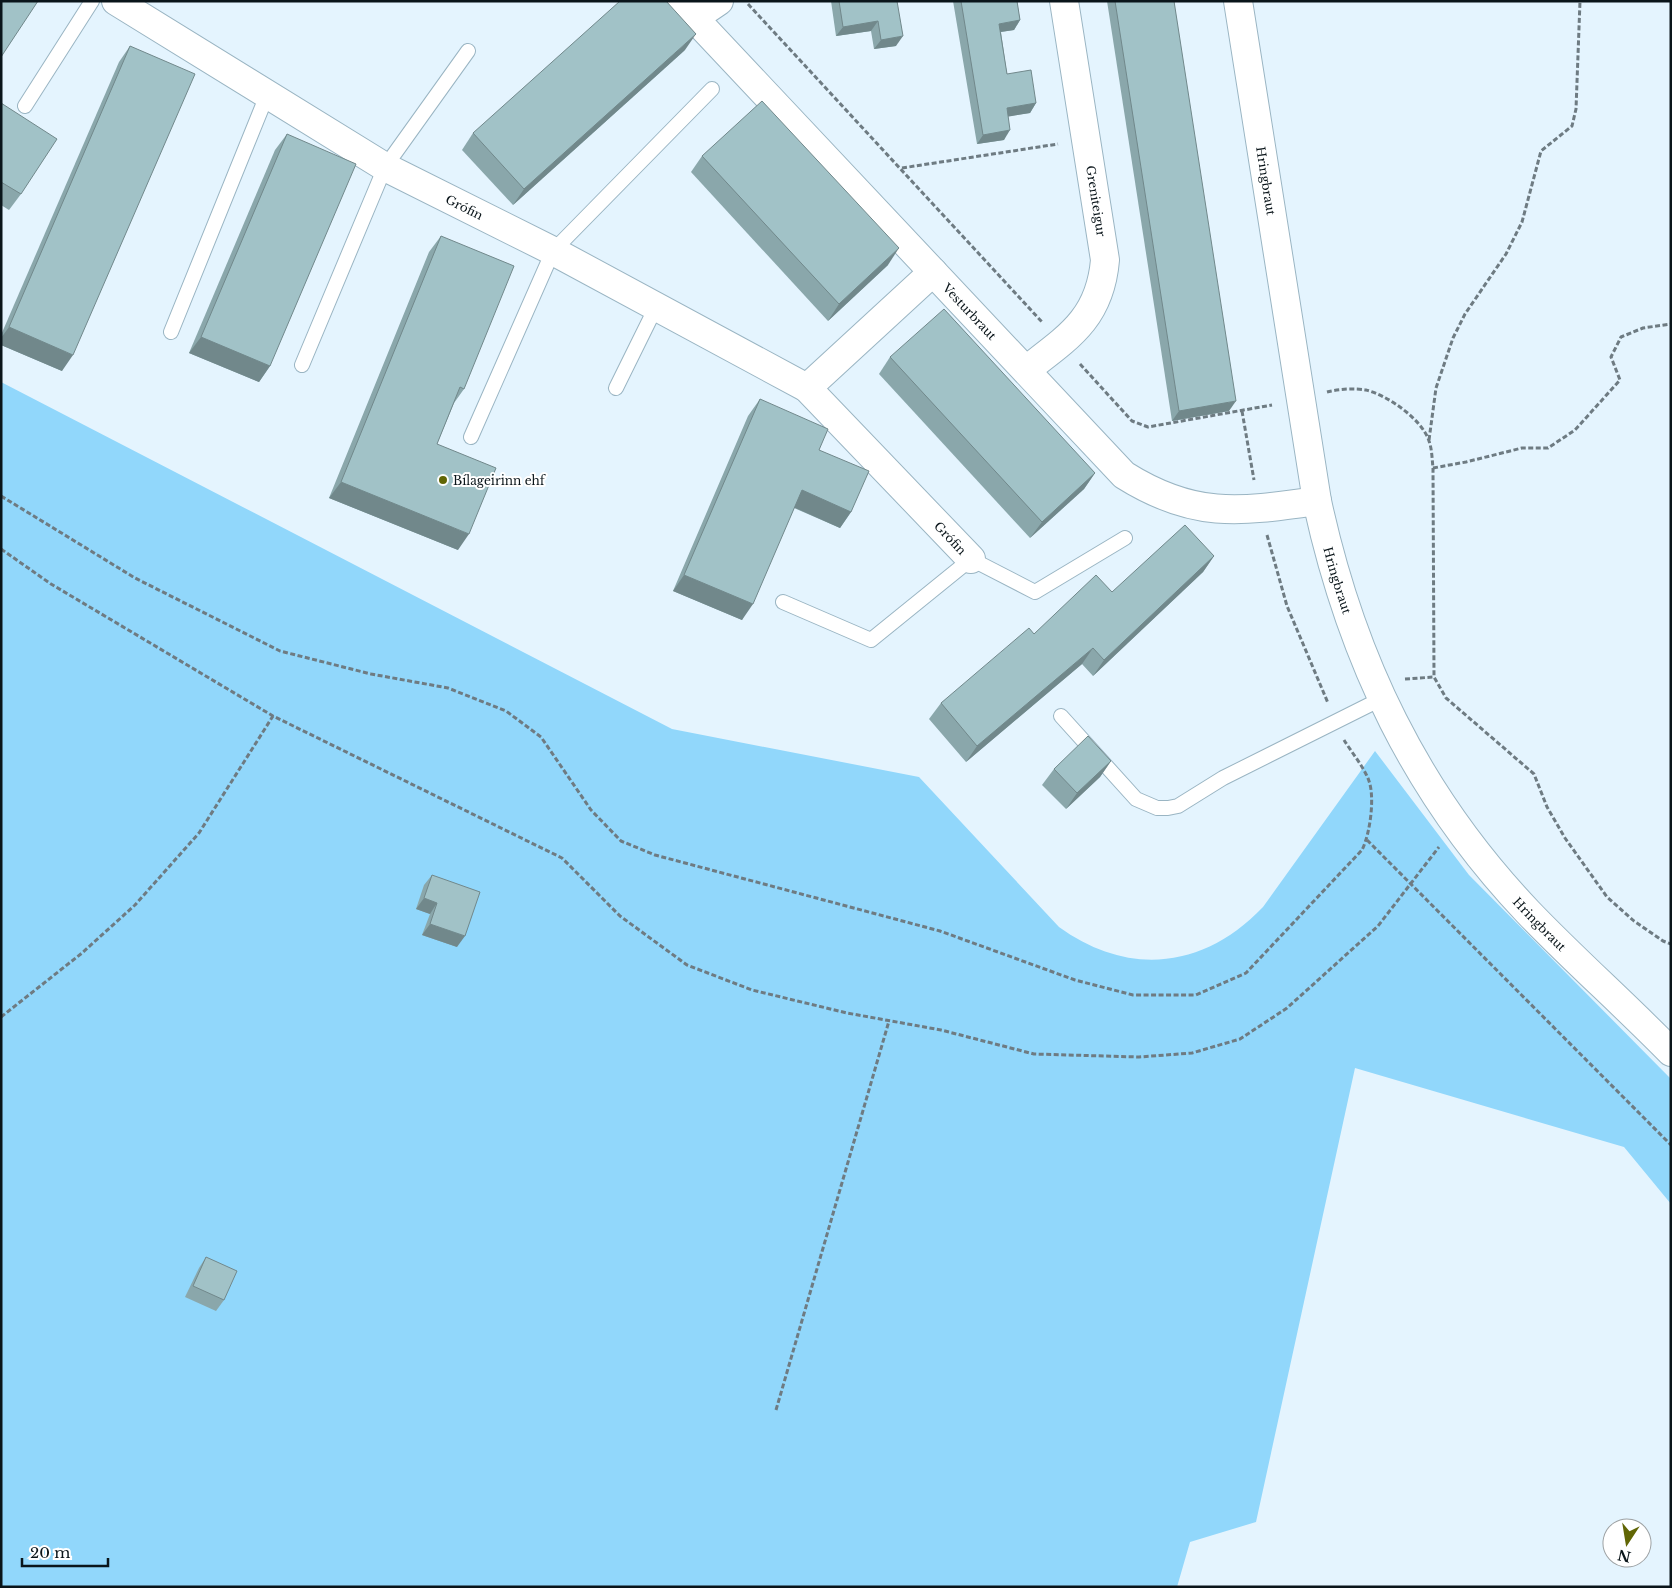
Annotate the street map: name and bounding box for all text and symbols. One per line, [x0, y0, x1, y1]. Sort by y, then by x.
street label: Hringbraut [1254, 145, 1279, 217]
street label: Greniteigur [1083, 164, 1109, 238]
street label: Grófin [443, 191, 486, 222]
street label: Vesturbraut [939, 279, 1000, 343]
place label: Bílageirinn ehf [453, 473, 547, 488]
marker: Bílageirinn ehf [437, 474, 449, 486]
street label: Grófin [931, 518, 970, 557]
street label: Hringbraut [1321, 545, 1355, 616]
street label: Hringbraut [1510, 894, 1570, 954]
north arrow [1602, 1518, 1652, 1568]
scale bar [22, 1536, 109, 1568]
text: 20 m [30, 1543, 70, 1562]
text: N [1616, 1546, 1633, 1566]

